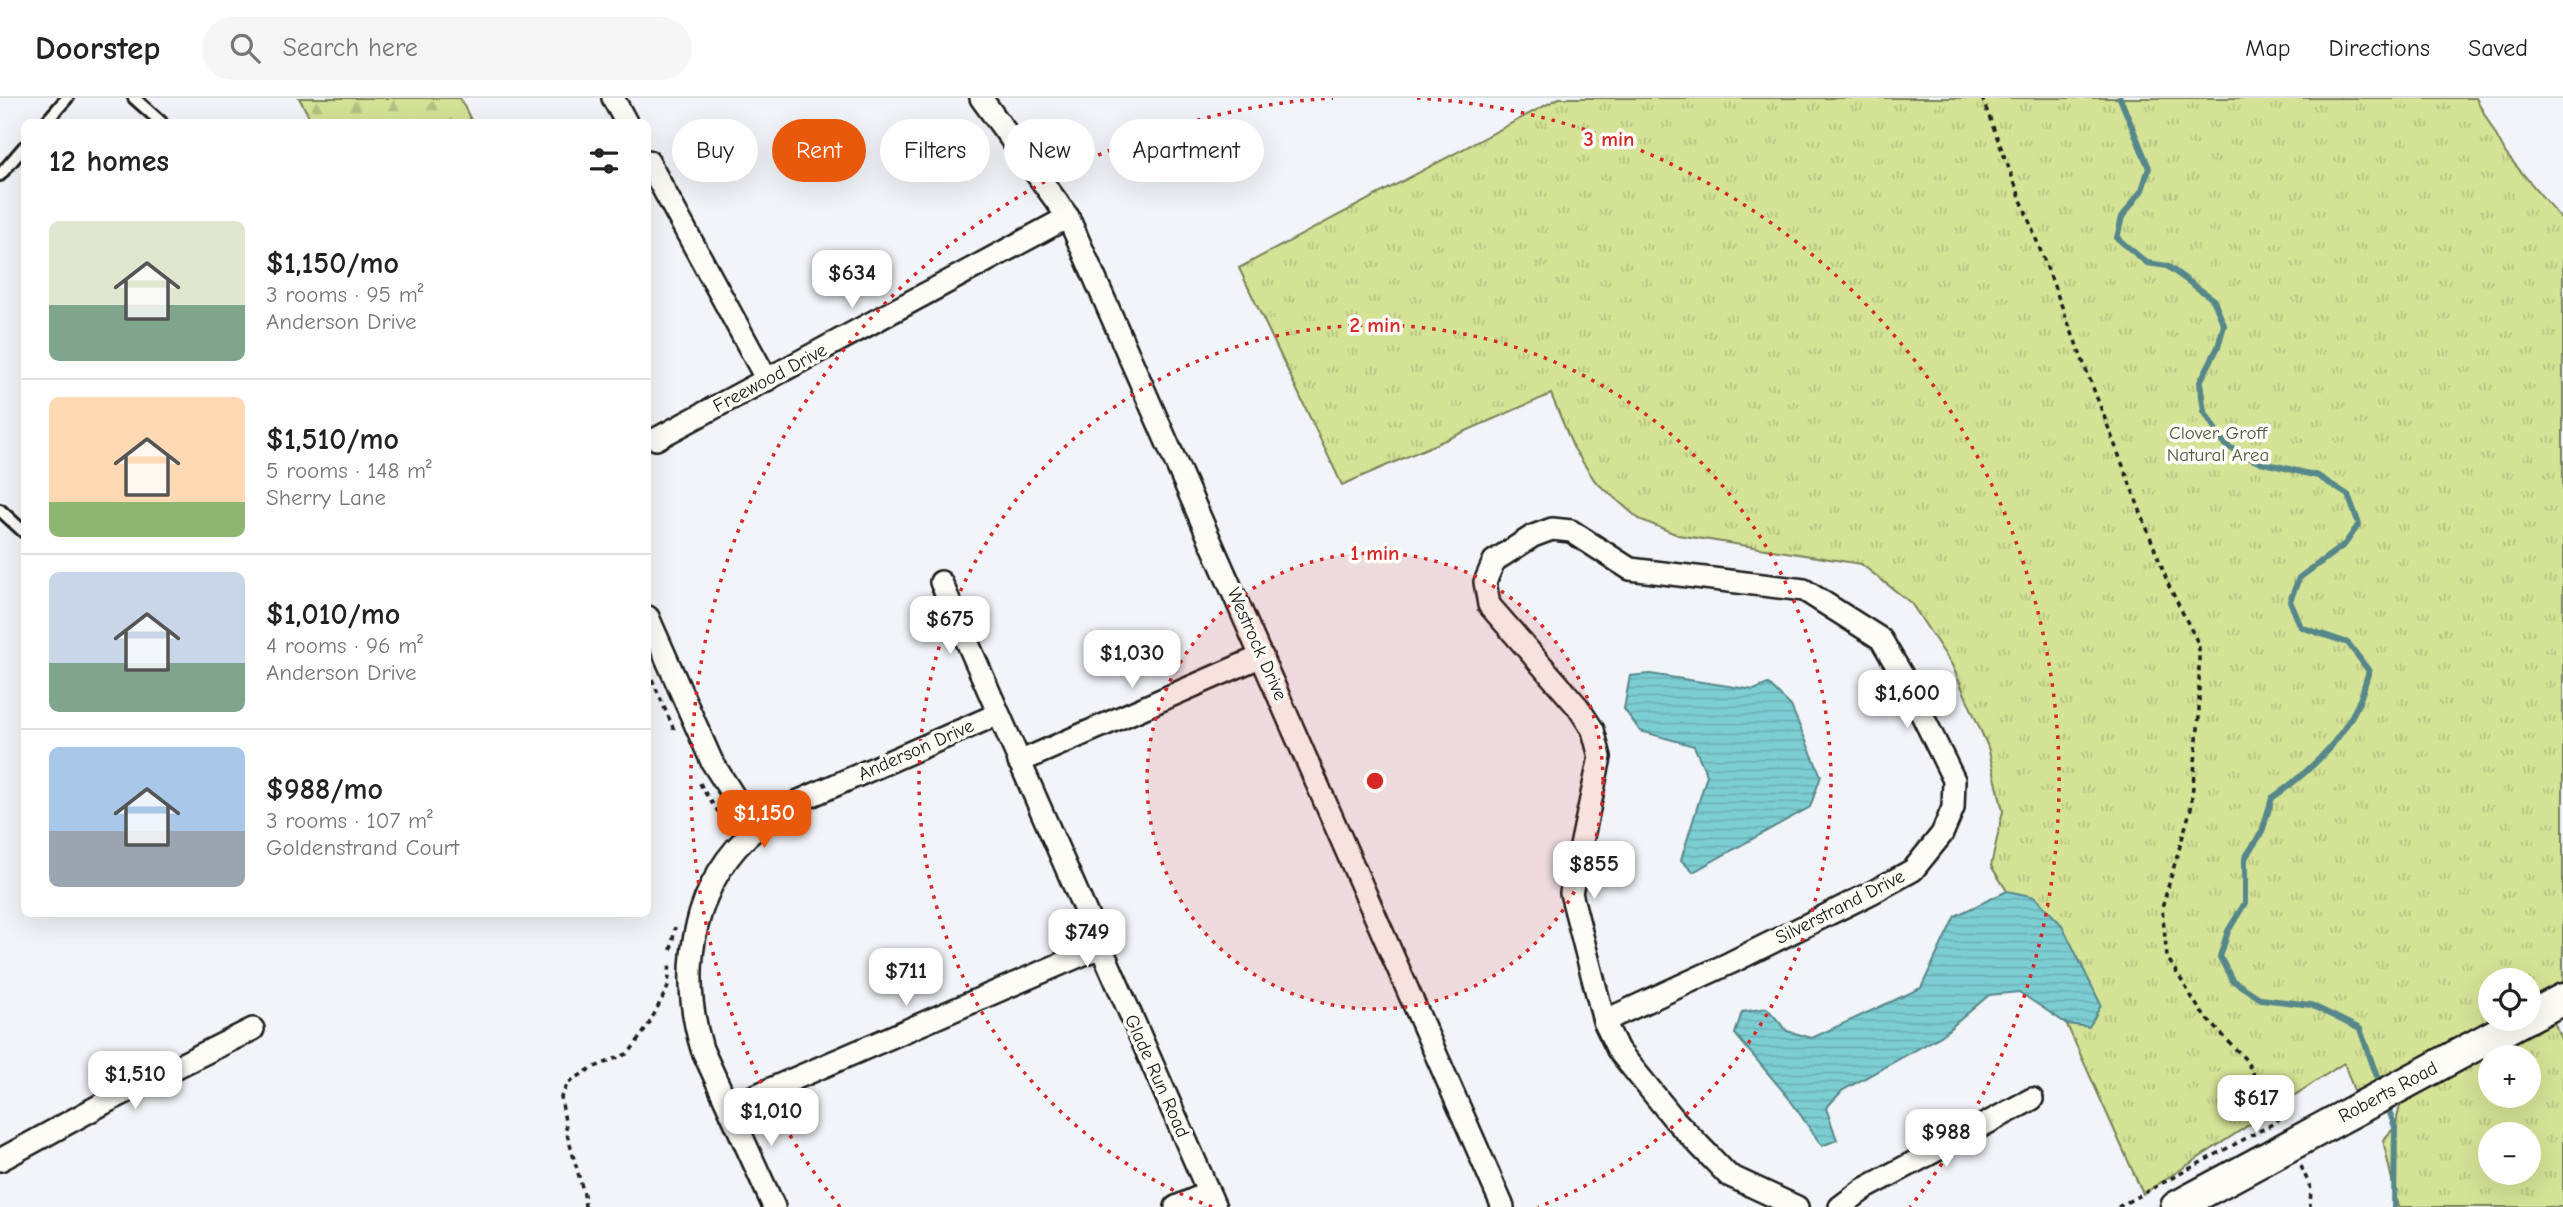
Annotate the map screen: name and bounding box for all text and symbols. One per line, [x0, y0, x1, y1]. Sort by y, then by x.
search box [202, 17, 692, 80]
text: Doorstep [35, 29, 160, 67]
icon: search [226, 29, 264, 67]
text: Search here [282, 33, 418, 63]
text: Map [2245, 34, 2291, 62]
text: Directions [2329, 34, 2430, 62]
text: Saved [2468, 34, 2528, 62]
chip: Buy [672, 119, 758, 182]
chip: Rent [772, 119, 866, 182]
chip: Filters [880, 119, 990, 182]
chip: New [1004, 119, 1095, 182]
chip: Apartment [1109, 119, 1264, 182]
text: 3 min [1583, 127, 1635, 151]
icon: filters [585, 142, 623, 180]
text: 12 homes [49, 144, 169, 179]
text: $1,150/mo [266, 246, 399, 281]
icon: home [105, 249, 189, 333]
pin: $634 [811, 250, 893, 310]
text: $634 [828, 259, 876, 286]
text: 3 rooms · 95 m² [266, 281, 424, 308]
text: Anderson Drive [266, 308, 417, 335]
text: 2 min [1349, 313, 1401, 337]
street label: Freewood Drive [709, 339, 831, 417]
text: $1,510/mo [266, 422, 399, 457]
park label: Clover Groff Natural Area [2167, 422, 2269, 466]
icon: home [105, 425, 189, 509]
text: 5 rooms · 148 m² [266, 457, 432, 484]
text: Sherry Lane [266, 484, 386, 511]
text: 1 min [1351, 541, 1399, 565]
street label: Westrock Drive [1222, 584, 1292, 704]
pin: $675 [909, 596, 991, 656]
text: $1,010/mo [266, 597, 400, 632]
icon: home [105, 600, 189, 684]
text: $675 [926, 605, 974, 632]
pin: $1,030 [1075, 630, 1189, 690]
text: 4 rooms · 96 m² [266, 632, 423, 659]
text: $1,030 [1100, 639, 1164, 666]
text: Anderson Drive [266, 659, 417, 686]
pin: $1,600 [1850, 670, 1964, 730]
text: $1,600 [1874, 679, 1940, 706]
street label: Anderson Drive [855, 715, 977, 785]
centre of rings [1363, 769, 1387, 793]
text: $988/mo [266, 772, 383, 807]
icon: home [105, 775, 189, 859]
pin: $1,150 [707, 790, 821, 850]
text: $1,150 [733, 799, 795, 826]
text: 3 rooms · 107 m² [266, 807, 433, 834]
text: Goldenstrand Court [266, 834, 459, 861]
pin: $855 [1553, 842, 1635, 901]
text: $855 [1569, 850, 1619, 877]
street label: Silverstrand Drive [1772, 865, 1908, 949]
pin: $749 [1046, 910, 1128, 969]
text: $749 [1064, 918, 1110, 945]
pin: $711 [865, 948, 947, 1008]
text: $711 [885, 957, 927, 984]
map controls [2478, 968, 2541, 1185]
button: locate [2478, 968, 2541, 1031]
street label: Glade Run Road [1120, 1011, 1194, 1141]
button: + [2478, 1045, 2541, 1108]
pin: $1,510 [78, 1052, 192, 1111]
street label: Roberts Road [2335, 1057, 2441, 1127]
text: $1,510 [104, 1060, 166, 1087]
pin: $617 [2215, 1076, 2297, 1135]
text: $617 [2233, 1084, 2279, 1111]
pin: $1,010 [714, 1088, 828, 1148]
text: $1,010 [740, 1097, 802, 1124]
pin: $988 [1905, 1110, 1987, 1169]
text: $988 [1921, 1118, 1971, 1145]
button: − [2478, 1122, 2541, 1185]

